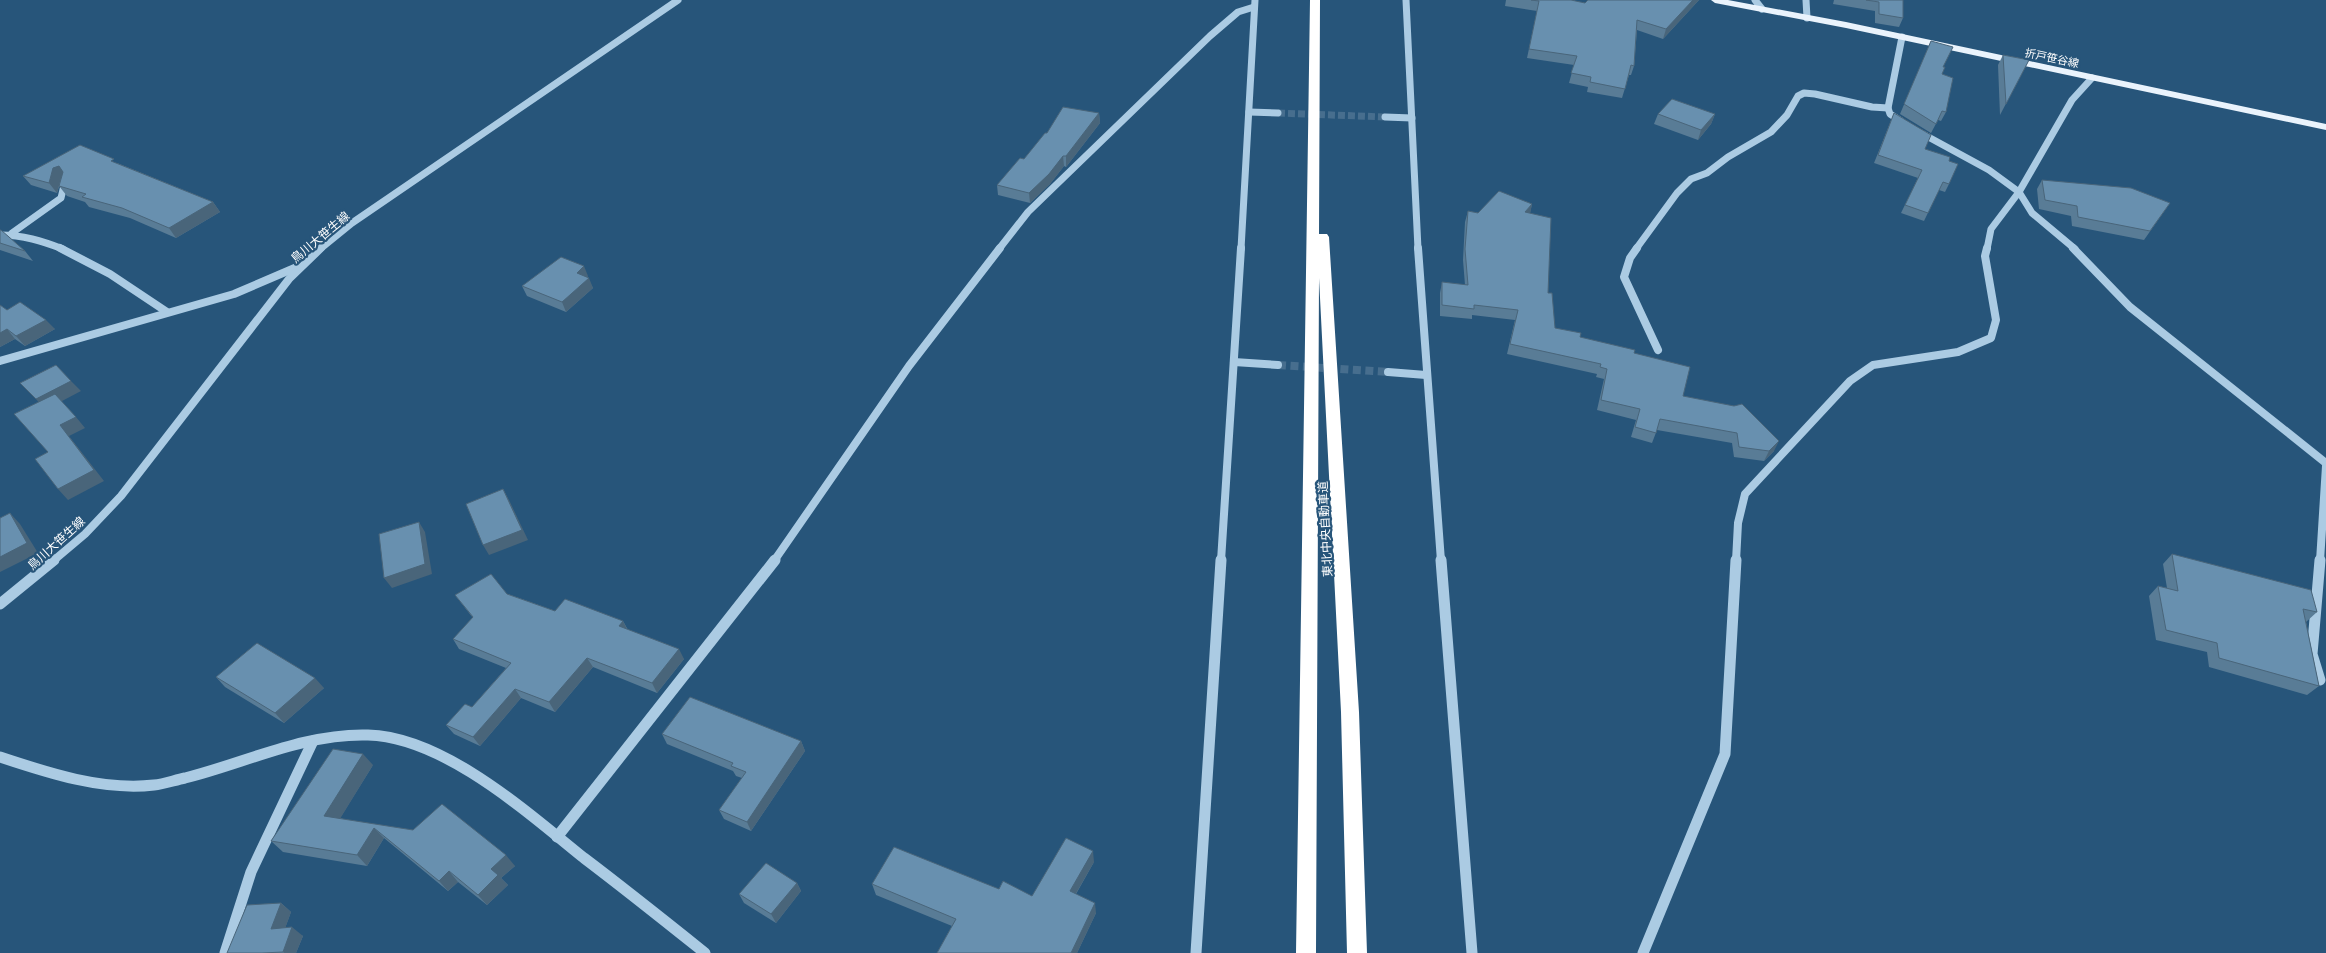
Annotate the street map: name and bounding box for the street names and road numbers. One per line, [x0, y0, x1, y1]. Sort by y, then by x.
street label: 折戸笹谷線 [2024, 45, 2080, 71]
street label: 鳥川大笹生線 [288, 208, 352, 266]
street label: 東北中央自動車道 [1315, 481, 1335, 577]
street label: 鳥川大笹生線 [24, 513, 88, 573]

